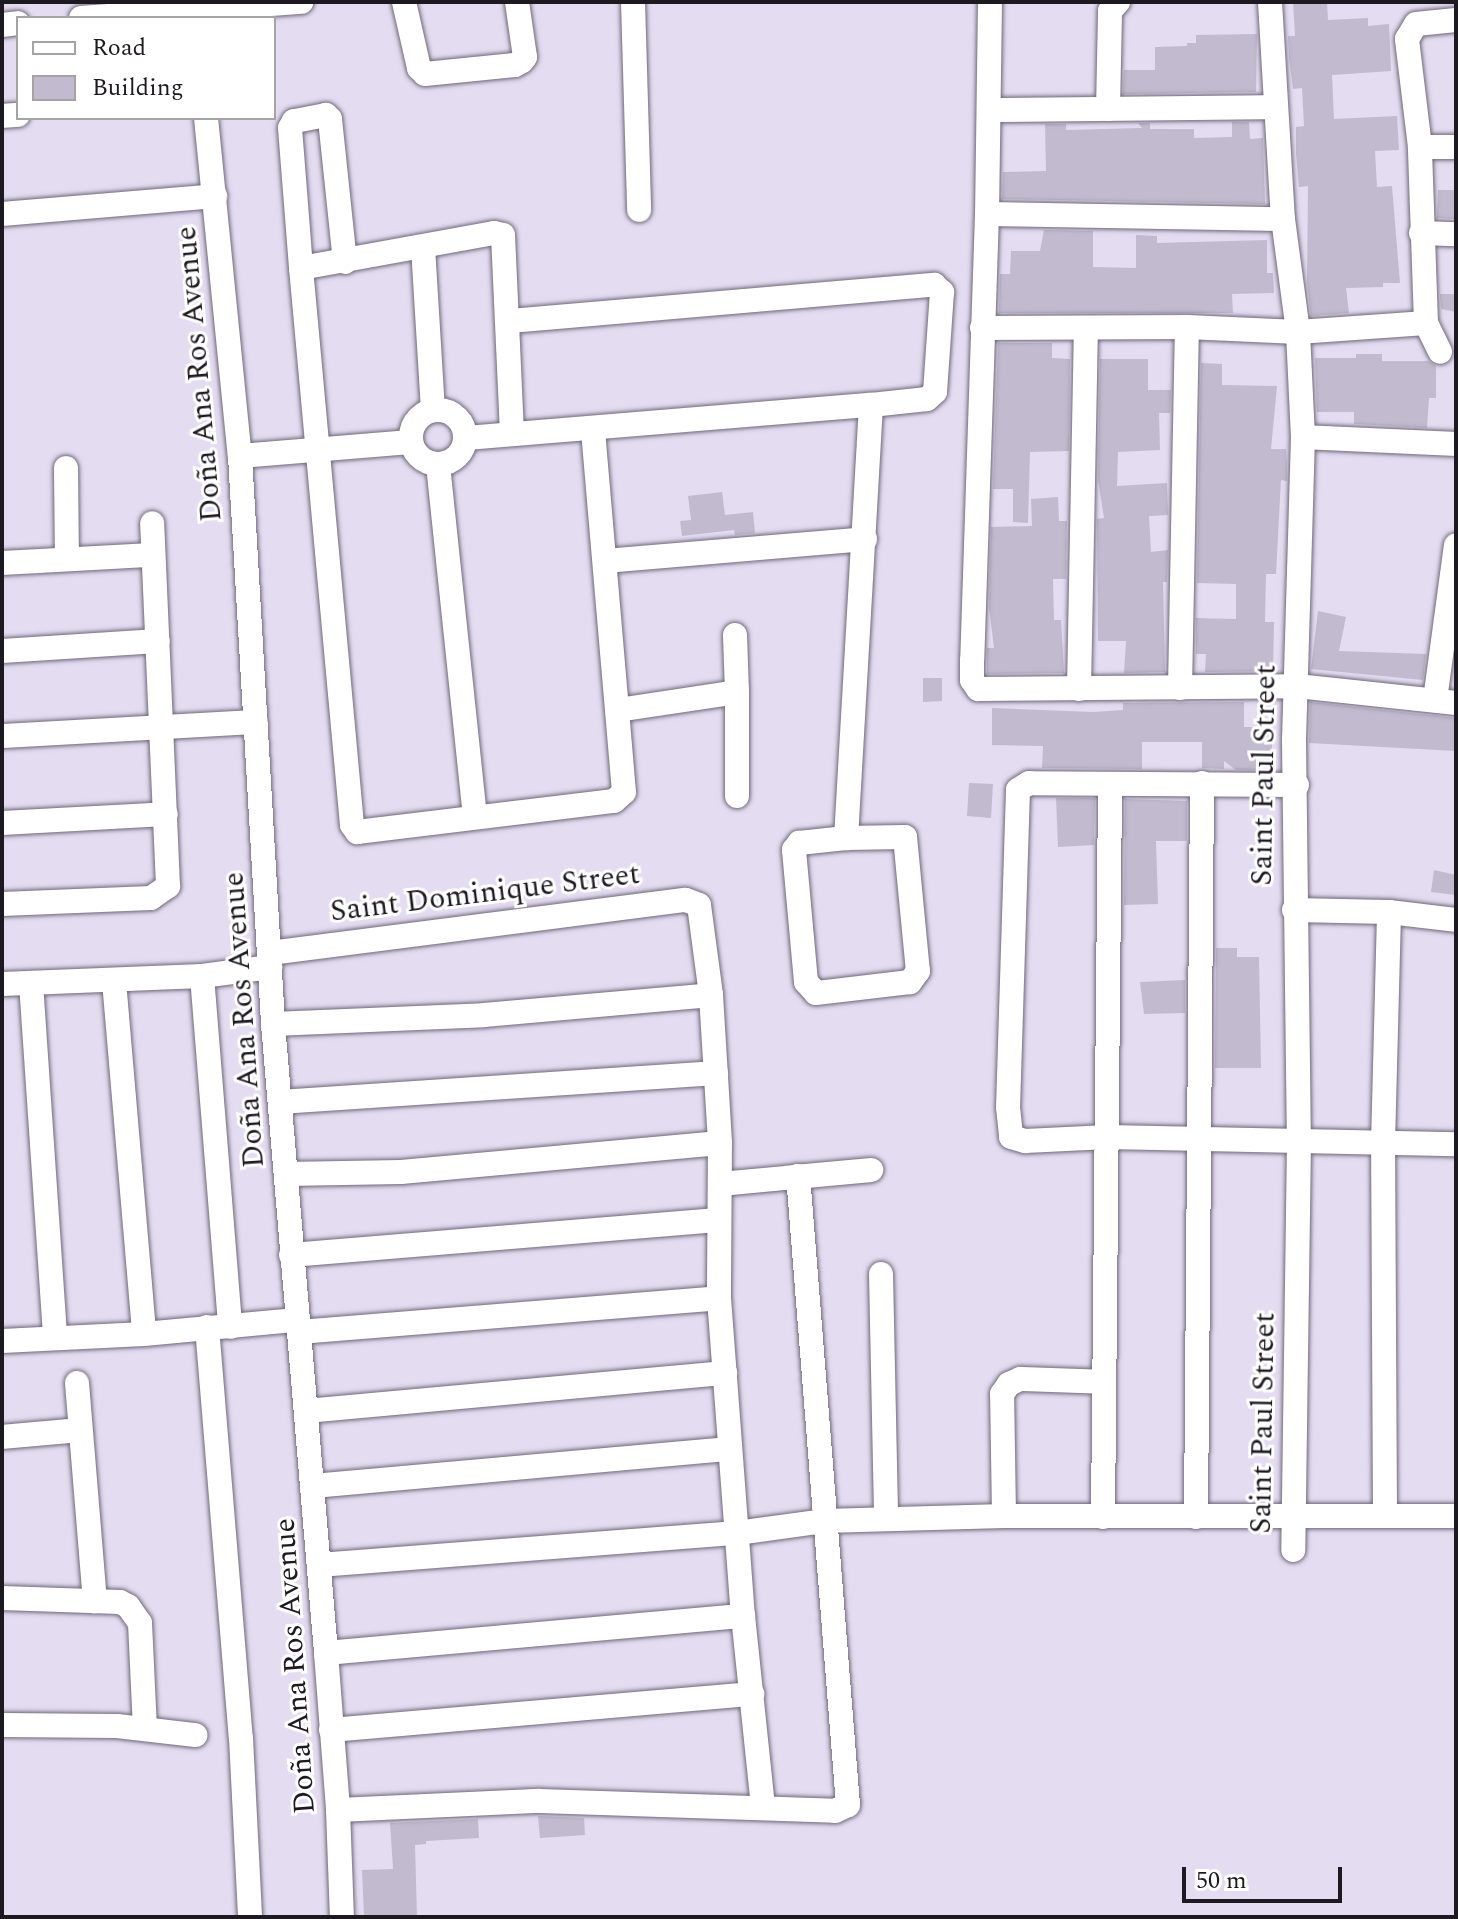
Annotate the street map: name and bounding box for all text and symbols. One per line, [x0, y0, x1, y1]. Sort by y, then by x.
legend [16, 16, 276, 120]
text: Road [92, 30, 146, 66]
text: Building [92, 70, 184, 106]
street label: Doña Ana Ros Avenue [168, 225, 230, 523]
street label: Saint Paul Street [1244, 664, 1284, 886]
street label: Saint Dominique Street [328, 856, 642, 930]
street label: Doña Ana Ros Avenue [216, 871, 272, 1169]
street label: Saint Paul Street [1243, 1312, 1283, 1534]
street label: Doña Ana Ros Avenue [267, 1517, 323, 1815]
scale bar [1186, 1851, 1346, 1901]
text: 50 m [1196, 1863, 1247, 1899]

